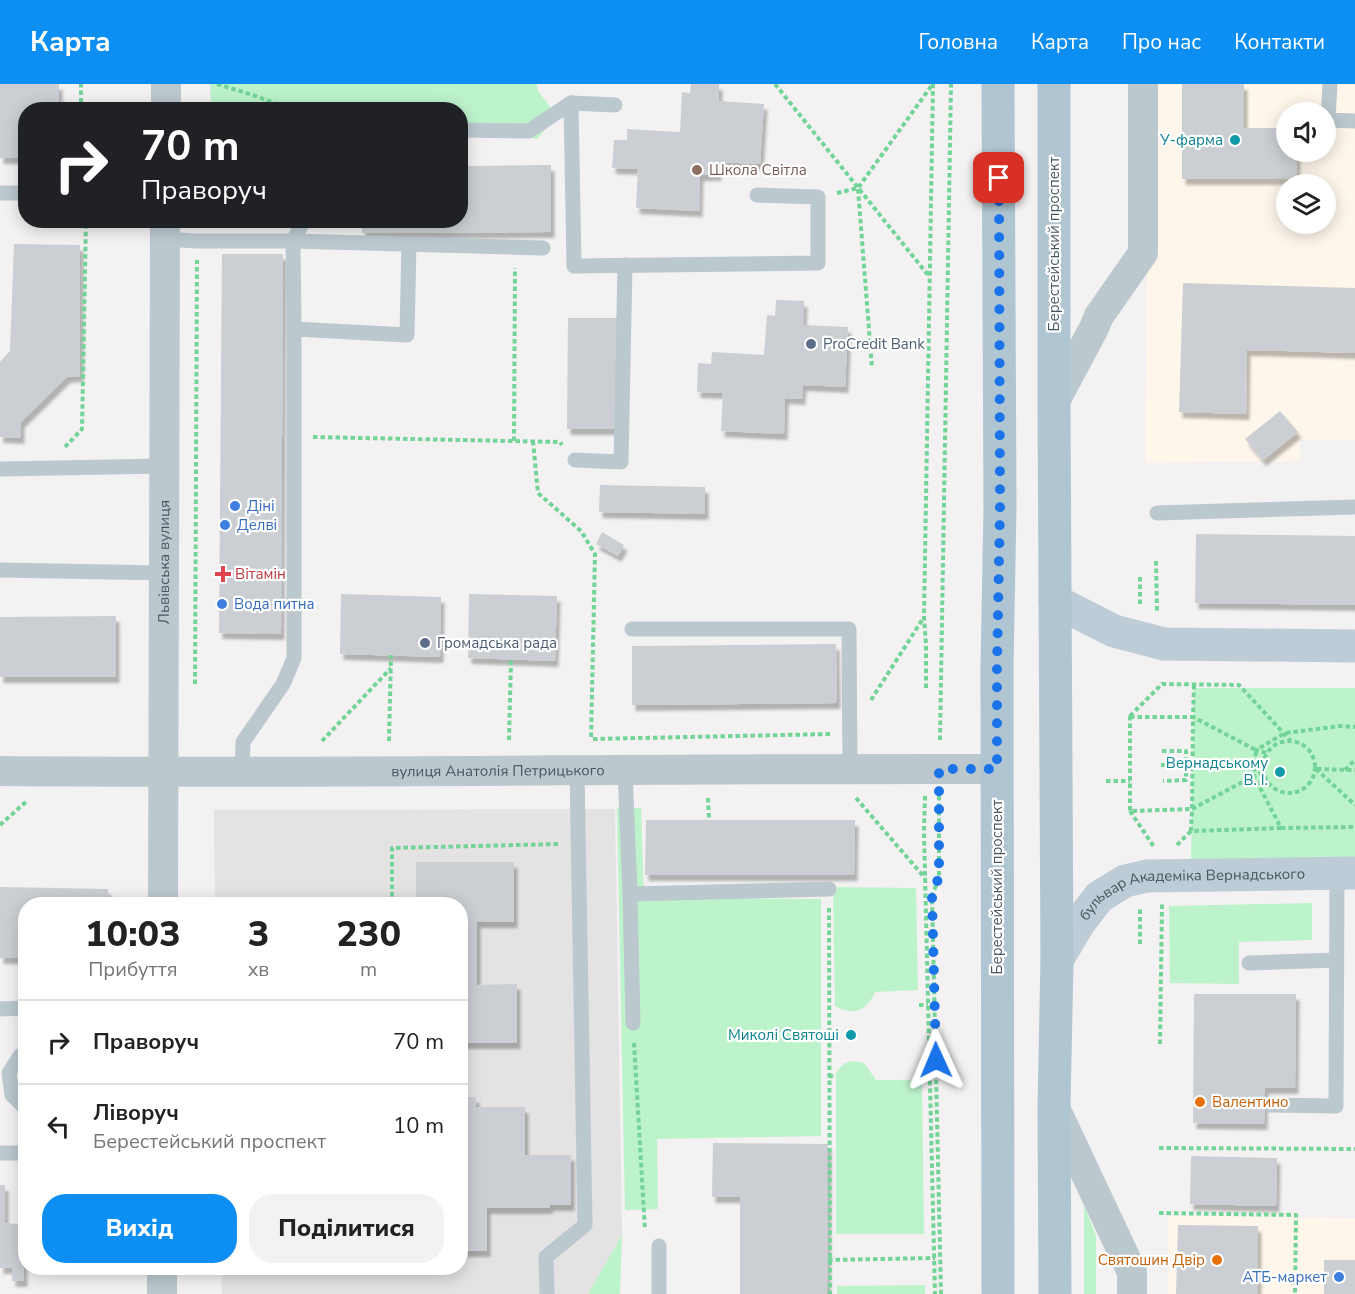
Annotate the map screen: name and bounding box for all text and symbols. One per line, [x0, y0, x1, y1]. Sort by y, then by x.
text: Карта [30, 23, 111, 61]
text: Головна [918, 28, 998, 56]
text: Карта [1031, 28, 1089, 56]
text: Про нас [1122, 28, 1201, 56]
text: Контакти [1234, 28, 1325, 56]
map controls [1276, 102, 1336, 234]
button: sound [1276, 102, 1336, 162]
text: 70 m [141, 118, 240, 175]
icon: right [42, 126, 120, 204]
place label: У-фарма [1159, 130, 1223, 150]
marker: У-фарма [1228, 133, 1242, 147]
pin [973, 152, 1024, 203]
street label: Берестейський проспект [1044, 156, 1064, 331]
place label: Школа Світла [709, 160, 807, 180]
icon: arrive [982, 161, 1015, 194]
marker: Школа Світла [690, 163, 704, 177]
text: Праворуч [141, 172, 267, 209]
button: layers [1276, 174, 1336, 234]
place label: ProCredit Bank [823, 334, 925, 354]
marker: ProCredit Bank [804, 337, 818, 351]
place label: Діні [247, 496, 275, 516]
marker: Діні [228, 499, 242, 513]
street label: Львівська вулиця [154, 500, 174, 624]
place label: Делві [237, 515, 277, 535]
marker: Делві [218, 518, 232, 532]
place label: Вітамін [235, 564, 286, 584]
marker: Вітамін [216, 567, 230, 581]
place label: Вода питна [234, 594, 315, 614]
marker: Вода питна [215, 597, 229, 611]
place label: Громадська рада [437, 633, 557, 653]
marker: Громадська рада [418, 636, 432, 650]
place label: Вернадському В. І. [1166, 753, 1268, 790]
street label: вулиця Анатолія Петрицького [391, 760, 605, 781]
marker: Вернадському В. І. [1273, 765, 1287, 779]
street label: Берестейський проспект [987, 799, 1007, 974]
street label: бульвар Академіка Вернадського [1075, 864, 1305, 925]
text: 10:03 [85, 910, 181, 959]
text: 3 [248, 910, 269, 959]
text: 230 [336, 910, 401, 959]
text: Прибуття [88, 956, 177, 983]
text: хв [248, 956, 269, 983]
text: m [360, 956, 377, 983]
place label: Миколі Святоші [728, 1025, 839, 1045]
icon: right [42, 1026, 75, 1059]
text: Праворуч [93, 1027, 199, 1057]
text: 70 m [393, 1027, 444, 1057]
marker: Миколі Святоші [844, 1028, 858, 1042]
position arrow [904, 1028, 968, 1092]
place label: Валентино [1212, 1092, 1289, 1112]
marker: Валентино [1193, 1095, 1207, 1109]
text: Ліворуч [93, 1098, 179, 1128]
icon: left [42, 1110, 75, 1143]
text: 10 m [393, 1111, 444, 1141]
text: Берестейський проспект [93, 1128, 326, 1155]
button: Вихід [42, 1194, 237, 1263]
button: Поділитися [249, 1194, 444, 1263]
place label: Святошин Двір [1098, 1250, 1205, 1270]
marker: Святошин Двір [1210, 1253, 1224, 1267]
place label: АТБ-маркет [1242, 1267, 1327, 1287]
marker: АТБ-маркет [1332, 1270, 1346, 1284]

